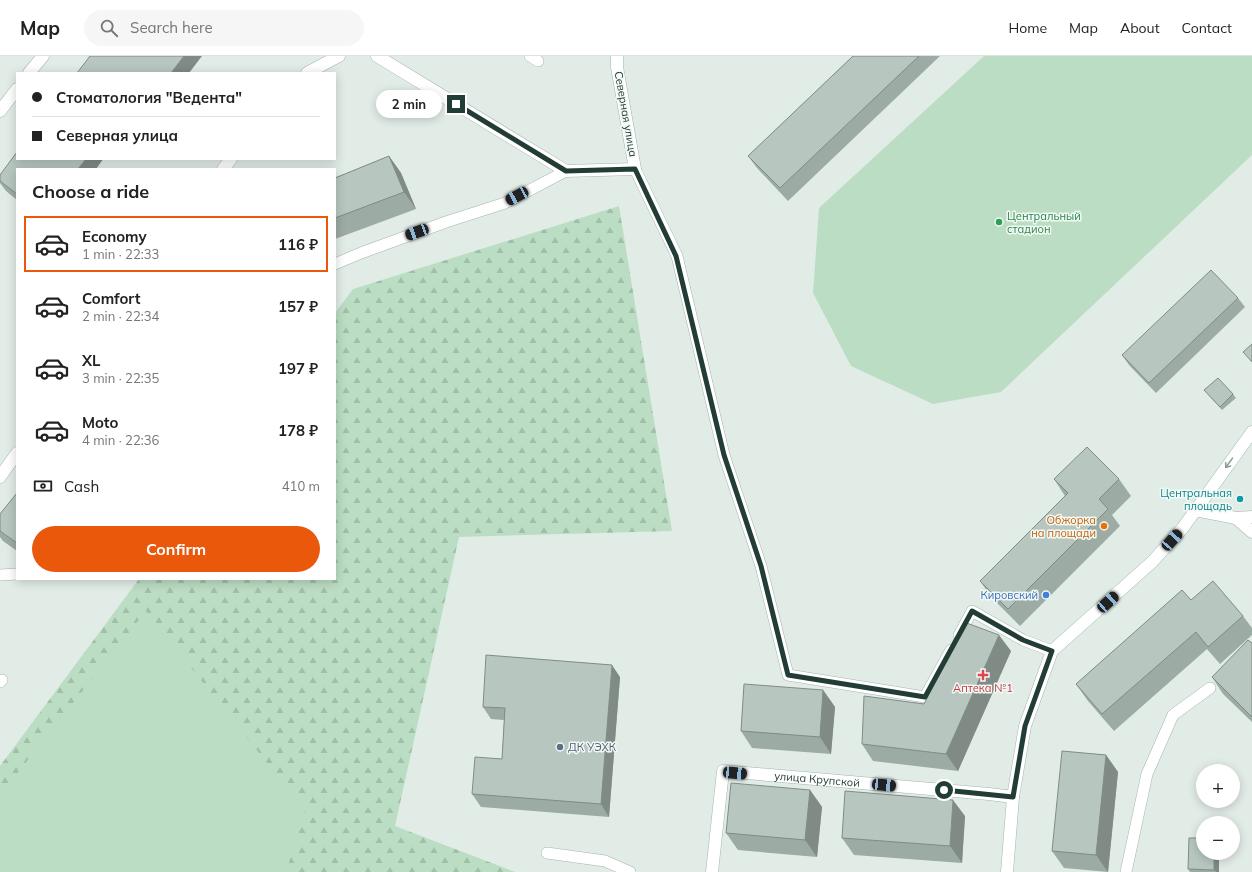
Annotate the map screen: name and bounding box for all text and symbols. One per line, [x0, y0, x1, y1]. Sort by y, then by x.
search box [84, 10, 364, 46]
text: Map [20, 16, 60, 40]
icon: search [98, 17, 120, 39]
text: Search here [130, 18, 213, 37]
text: Home [1008, 19, 1047, 37]
text: Map [1069, 19, 1098, 37]
text: About [1120, 19, 1160, 37]
text: Contact [1182, 19, 1232, 37]
street label: Северная улица [612, 70, 640, 158]
text: Стоматология "Ведента" [56, 88, 242, 107]
callout: 2 min [376, 90, 442, 118]
route end [447, 95, 465, 113]
text: 2 min [392, 96, 426, 112]
text: Северная улица [56, 126, 178, 145]
text: Choose a ride [32, 180, 149, 203]
car [504, 185, 530, 207]
place label: Центральный стадион [1007, 209, 1081, 236]
marker: Центральный стадион [994, 217, 1004, 227]
car [404, 222, 430, 242]
icon: car [34, 226, 70, 262]
text: Economy [82, 227, 147, 246]
text: 116 ₽ [278, 235, 318, 254]
text: 1 min · 22:33 [82, 246, 159, 262]
icon: car [34, 288, 70, 324]
text: Comfort [82, 289, 140, 308]
text: 157 ₽ [278, 297, 318, 316]
text: 2 min · 22:34 [82, 308, 159, 324]
icon: car [34, 350, 70, 386]
text: XL [82, 351, 100, 370]
text: 197 ₽ [278, 359, 318, 378]
text: 3 min · 22:35 [82, 370, 159, 386]
icon: car [34, 412, 70, 448]
text: Moto [82, 413, 118, 432]
text: 178 ₽ [278, 421, 318, 440]
text: 4 min · 22:36 [82, 432, 159, 448]
one-way arrow [1225, 457, 1233, 468]
icon: cash [32, 475, 54, 497]
text: Cash [64, 477, 99, 496]
text: 410 m [282, 478, 320, 494]
place label: Центральная площадь [1160, 486, 1232, 513]
marker: Центральная площадь [1235, 494, 1245, 504]
place label: Обжорка на площади [1031, 513, 1096, 540]
marker: Обжорка на площади [1099, 521, 1109, 531]
button: Confirm [32, 526, 320, 572]
car [1160, 527, 1184, 553]
place label: Кировский [980, 588, 1038, 602]
marker: Кировский [1041, 590, 1051, 600]
car [1095, 590, 1121, 614]
marker: Аптека №1 [978, 670, 988, 680]
place label: Аптека №1 [953, 681, 1013, 695]
place label: ДК УЭХК [568, 740, 617, 754]
marker: ДК УЭХК [555, 742, 565, 752]
map controls [1196, 764, 1240, 860]
button: + [1196, 764, 1240, 808]
car [723, 766, 747, 780]
street label: улица Крупской [774, 768, 860, 790]
car [872, 778, 896, 792]
route start [935, 781, 953, 799]
button: − [1196, 816, 1240, 860]

